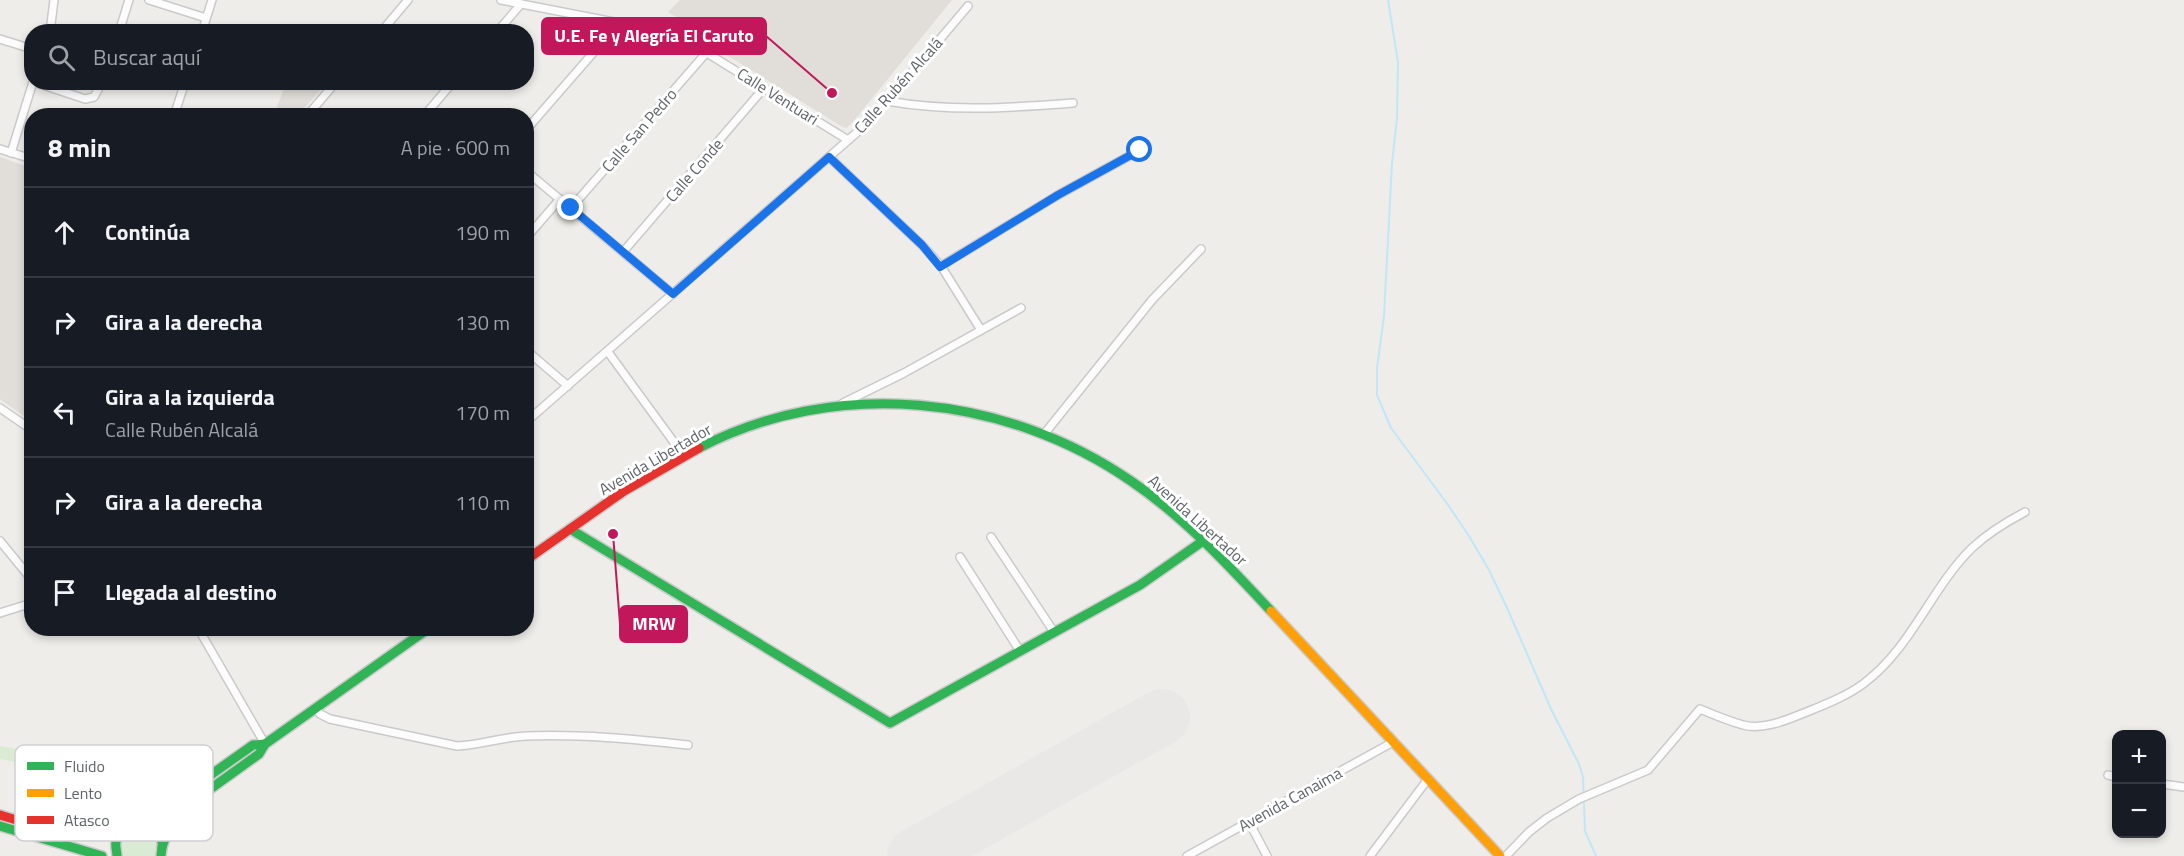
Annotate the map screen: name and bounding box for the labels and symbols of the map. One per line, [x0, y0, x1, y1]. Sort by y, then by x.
callout: U.E. Fe y Alegría El Caruto [542, 18, 766, 54]
text: U.E. Fe y Alegría El Caruto [554, 22, 754, 49]
street label: Calle Rubén Alcalá [848, 31, 948, 139]
street label: Calle Ventuari [732, 61, 824, 131]
street label: Calle San Pedro [596, 83, 682, 177]
street label: Calle Conde [659, 133, 729, 207]
route start [1126, 136, 1152, 162]
route end [557, 194, 583, 220]
street label: Avenida Libertador [594, 417, 716, 501]
street label: Avenida Libertador [1143, 469, 1253, 571]
callout: MRW [620, 606, 687, 642]
text: MRW [632, 610, 676, 637]
legend [15, 745, 213, 841]
text: Fluido [64, 754, 105, 778]
street label: Avenida Canaima [1234, 761, 1346, 837]
text: Lento [64, 781, 102, 805]
text: Atasco [64, 808, 110, 832]

